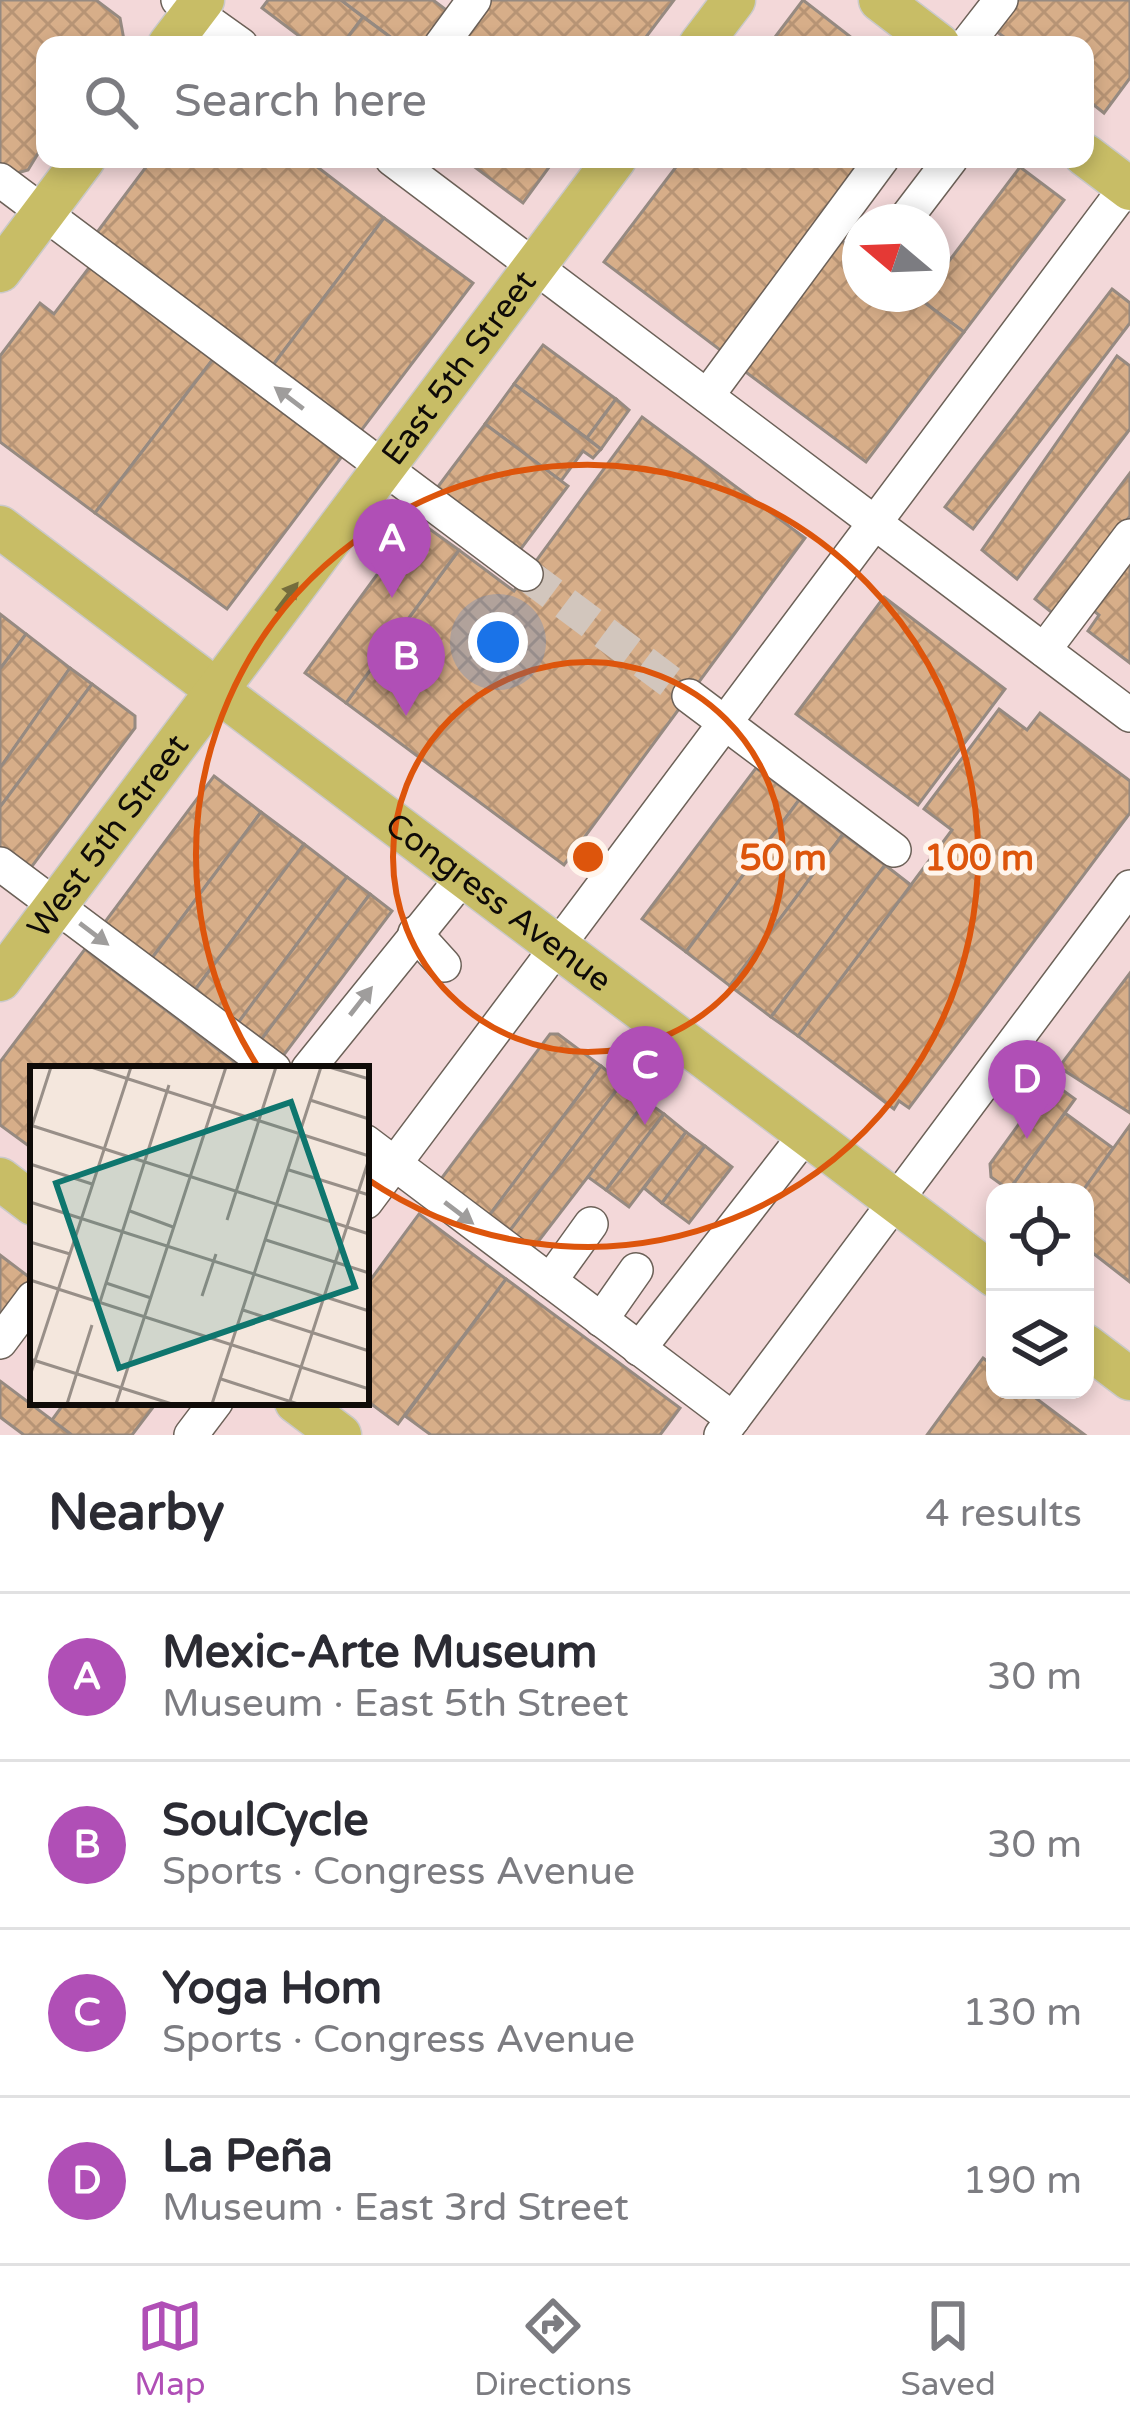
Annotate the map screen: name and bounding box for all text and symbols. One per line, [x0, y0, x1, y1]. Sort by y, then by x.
search box [36, 36, 1094, 168]
icon: search [78, 69, 144, 135]
text: Search here [174, 75, 427, 129]
north arrow [842, 204, 950, 312]
street label: East 5th Street [373, 263, 544, 473]
one-way arrow [274, 387, 305, 411]
pin: A [353, 499, 431, 598]
one-way arrow [275, 581, 299, 613]
your location [468, 612, 528, 672]
pin: B [367, 617, 445, 716]
street label: West 5th Street [19, 727, 197, 945]
street label: Congress Avenue [378, 805, 619, 1000]
centre of rings [567, 836, 609, 878]
text: 50 m [739, 837, 827, 880]
text: 100 m [924, 837, 1034, 880]
one-way arrow [78, 921, 110, 946]
one-way arrow [348, 986, 373, 1017]
pin: C [606, 1026, 684, 1125]
pin: D [988, 1040, 1066, 1139]
inset map [30, 1066, 369, 1405]
map controls [986, 1183, 1094, 1399]
button: locate [986, 1183, 1094, 1291]
one-way arrow [443, 1201, 475, 1225]
button: layers [986, 1291, 1094, 1399]
text: Nearby [48, 1482, 225, 1544]
text: 4 results [925, 1490, 1082, 1537]
text: Mexic-Arte Museum [162, 1626, 597, 1680]
text: A [72, 1653, 102, 1700]
text: 30 m [987, 1653, 1082, 1700]
text: Museum · East 5th Street [162, 1680, 629, 1727]
text: SoulCycle [162, 1794, 369, 1848]
text: B [73, 1821, 101, 1868]
text: 30 m [987, 1821, 1082, 1868]
text: Sports · Congress Avenue [162, 1848, 635, 1895]
text: Yoga Hom [162, 1962, 382, 2016]
text: C [73, 1989, 101, 2036]
text: 130 m [963, 1989, 1082, 2036]
text: Sports · Congress Avenue [162, 2016, 635, 2063]
text: La Peña [162, 2130, 333, 2184]
text: D [72, 2157, 102, 2204]
text: 190 m [963, 2157, 1082, 2204]
text: Museum · East 3rd Street [162, 2184, 629, 2231]
tab: Map [134, 2293, 206, 2404]
tab: Directions [474, 2293, 632, 2404]
tab: Saved [900, 2293, 996, 2404]

